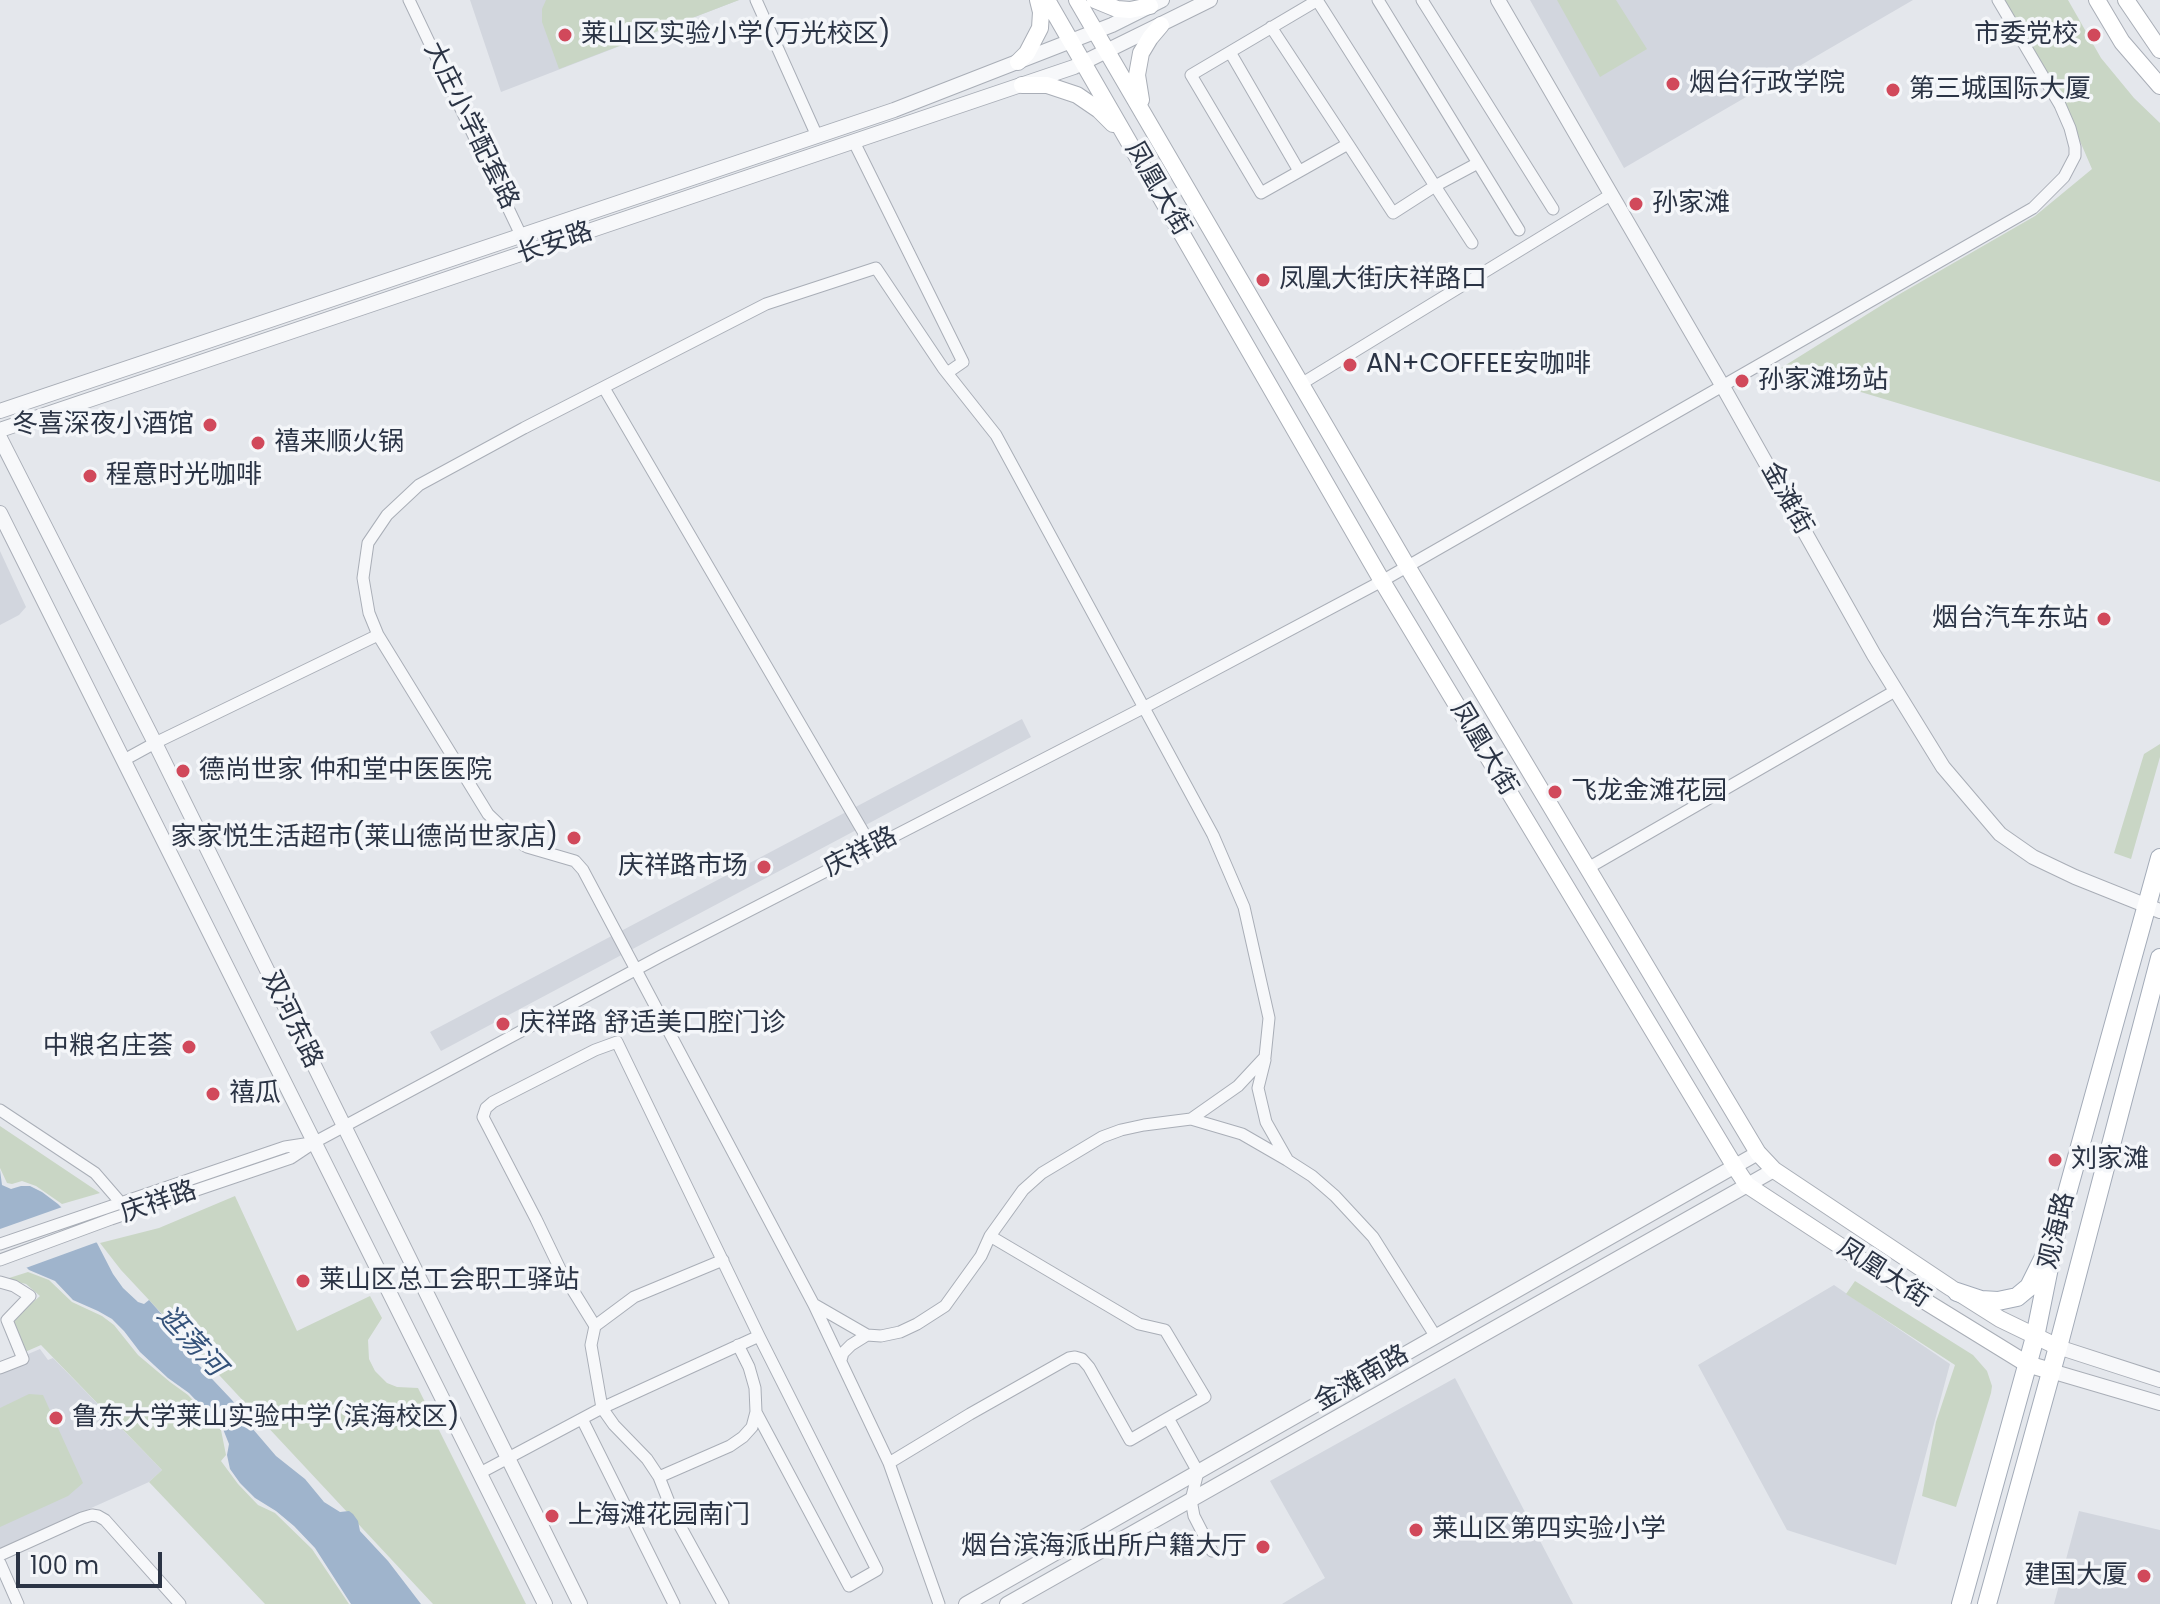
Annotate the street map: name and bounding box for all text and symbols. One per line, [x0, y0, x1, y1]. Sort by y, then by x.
place label: 莱山区实验小学(万光校区) [581, 19, 891, 51]
place label: 市委党校 [1974, 19, 2078, 51]
marker: 莱山区实验小学(万光校区) [556, 26, 574, 44]
marker: 市委党校 [2085, 26, 2103, 44]
street label: 大庄小学配套路 [416, 37, 524, 215]
place label: 烟台行政学院 [1689, 68, 1845, 100]
place label: 第三城国际大厦 [1909, 74, 2091, 106]
marker: 烟台行政学院 [1664, 75, 1682, 93]
marker: 第三城国际大厦 [1884, 81, 1902, 99]
street label: 凤凰大街 [1117, 136, 1197, 242]
place label: 孙家滩 [1652, 188, 1730, 220]
marker: 孙家滩 [1627, 195, 1645, 213]
street label: 长安路 [513, 217, 597, 271]
place label: 凤凰大街庆祥路口 [1279, 264, 1487, 296]
marker: 凤凰大街庆祥路口 [1254, 271, 1272, 289]
place label: AN+COFFEE安咖啡 [1366, 349, 1591, 381]
marker: AN+COFFEE安咖啡 [1341, 356, 1359, 374]
place label: 孙家滩场站 [1758, 365, 1888, 397]
marker: 孙家滩场站 [1733, 372, 1751, 390]
place label: 冬喜深夜小酒馆 [12, 409, 194, 441]
marker: 冬喜深夜小酒馆 [201, 416, 219, 434]
place label: 禧来顺火锅 [274, 427, 404, 459]
marker: 禧来顺火锅 [249, 434, 267, 452]
street label: 金滩街 [1753, 457, 1819, 541]
place label: 程意时光咖啡 [106, 460, 262, 492]
marker: 程意时光咖啡 [81, 467, 99, 485]
place label: 烟台汽车东站 [1932, 603, 2088, 635]
marker: 烟台汽车东站 [2095, 610, 2113, 628]
street label: 凤凰大街 [1443, 696, 1523, 802]
place label: 德尚世家 仲和堂中医医院 [199, 755, 492, 787]
marker: 德尚世家 仲和堂中医医院 [174, 762, 192, 780]
place label: 飞龙金滩花园 [1571, 776, 1727, 808]
marker: 飞龙金滩花园 [1546, 783, 1564, 801]
street label: 庆祥路 [819, 821, 903, 885]
place label: 家家悦生活超市(莱山德尚世家店) [170, 822, 558, 854]
marker: 家家悦生活超市(莱山德尚世家店) [565, 829, 583, 847]
place label: 庆祥路市场 [618, 851, 748, 883]
marker: 庆祥路市场 [755, 858, 773, 876]
street label: 双河东路 [254, 966, 328, 1074]
place label: 庆祥路 舒适美口腔门诊 [519, 1008, 786, 1040]
marker: 庆祥路 舒适美口腔门诊 [494, 1015, 512, 1033]
place label: 中粮名庄荟 [43, 1031, 173, 1063]
marker: 中粮名庄荟 [180, 1038, 198, 1056]
place label: 禧瓜 [229, 1078, 281, 1110]
marker: 禧瓜 [204, 1085, 222, 1103]
place label: 刘家滩 [2071, 1144, 2149, 1176]
marker: 刘家滩 [2046, 1151, 2064, 1169]
street label: 庆祥路 [117, 1176, 201, 1230]
street label: 观海路 [2034, 1189, 2082, 1273]
street label: 凤凰大街 [1831, 1233, 1935, 1315]
place label: 莱山区总工会职工驿站 [319, 1265, 579, 1297]
marker: 莱山区总工会职工驿站 [294, 1272, 312, 1290]
water label: 逛荡河 [149, 1300, 231, 1384]
street label: 金滩南路 [1309, 1339, 1415, 1419]
place label: 鲁东大学莱山实验中学(滨海校区) [72, 1402, 460, 1434]
marker: 鲁东大学莱山实验中学(滨海校区) [47, 1409, 65, 1427]
place label: 上海滩花园南门 [568, 1500, 750, 1532]
marker: 上海滩花园南门 [543, 1507, 561, 1525]
place label: 莱山区第四实验小学 [1432, 1514, 1666, 1546]
marker: 莱山区第四实验小学 [1407, 1521, 1425, 1539]
place label: 烟台滨海派出所户籍大厅 [961, 1531, 1247, 1563]
scale bar [20, 1536, 166, 1586]
marker: 烟台滨海派出所户籍大厅 [1254, 1538, 1272, 1556]
text: 100 m [30, 1549, 99, 1582]
place label: 建国大厦 [2024, 1560, 2128, 1592]
marker: 建国大厦 [2135, 1567, 2153, 1585]

